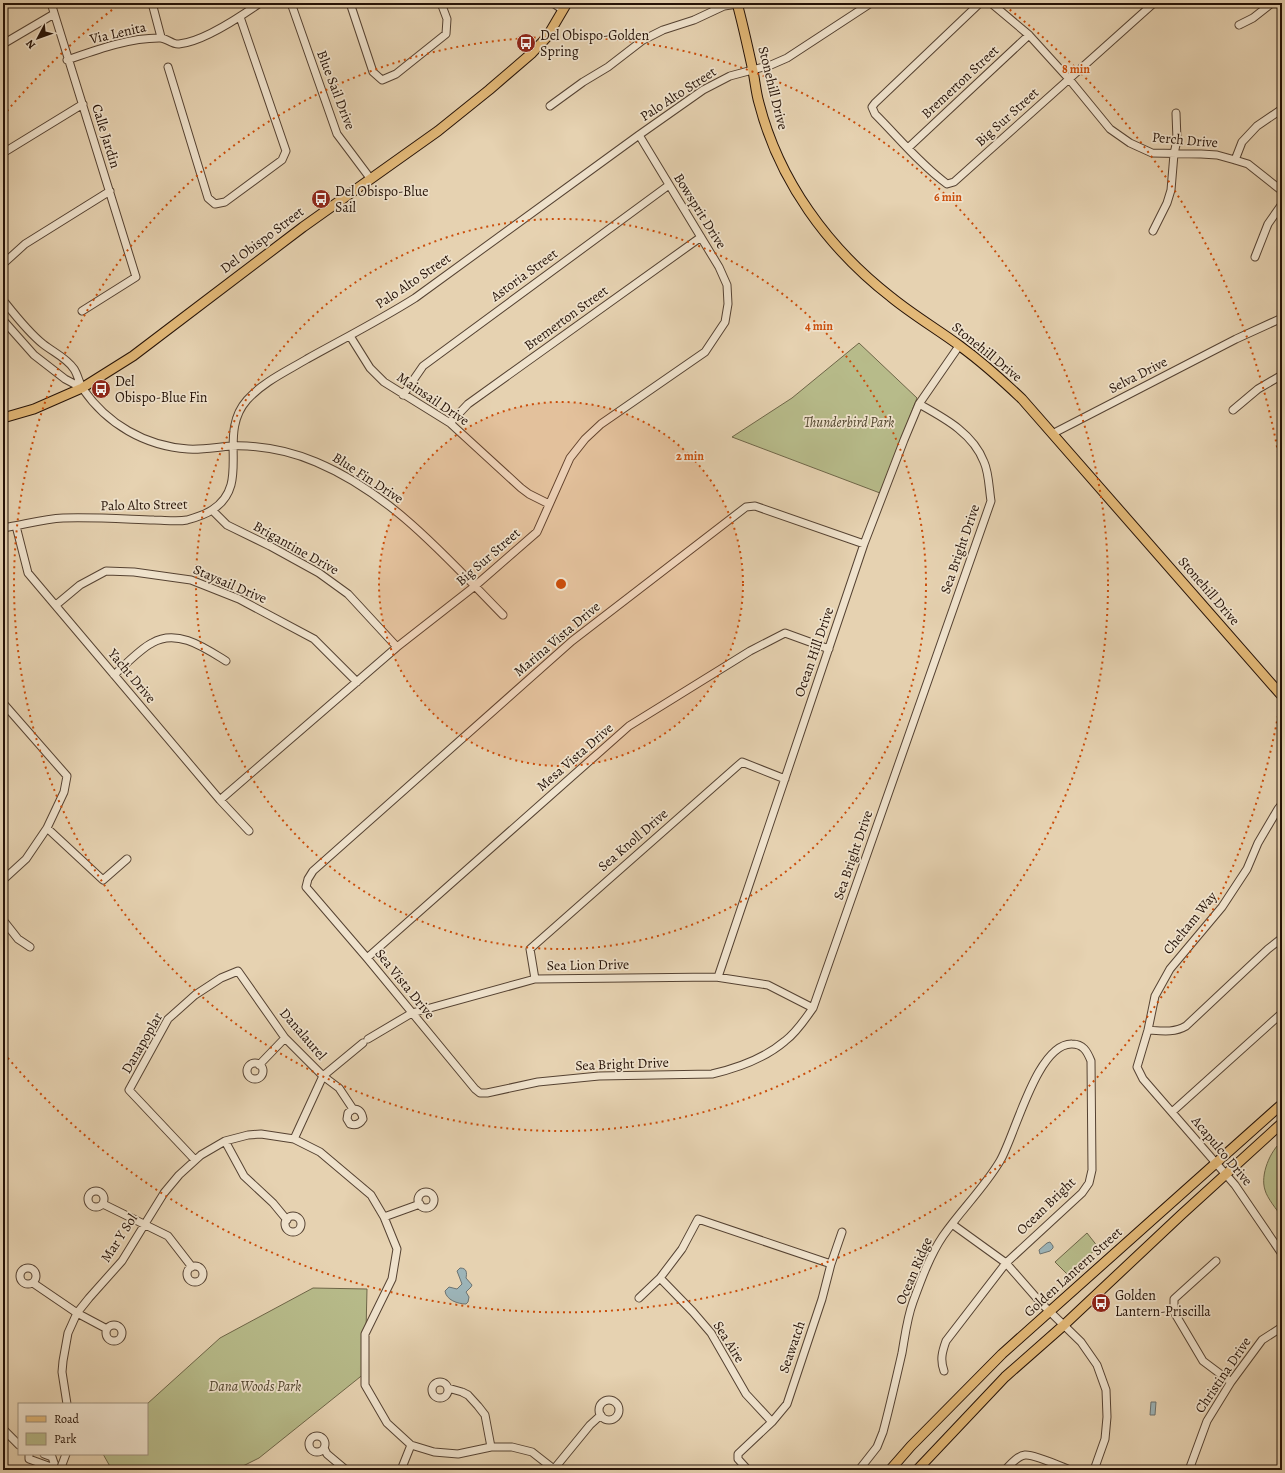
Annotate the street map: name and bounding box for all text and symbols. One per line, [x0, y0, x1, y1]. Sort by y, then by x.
street label: Via Lenita [87, 17, 149, 49]
north arrow [18, 18, 58, 58]
place label: Del Obispo-Golden Spring [540, 26, 650, 61]
bus stop icon: Del Obispo-Golden Spring [515, 32, 537, 54]
text: N [23, 36, 39, 52]
street label: Bremerton Street [917, 41, 1003, 123]
street label: Stonehill Drive [753, 44, 793, 132]
street label: Blue Sail Drive [312, 48, 360, 132]
text: 8 min [1062, 61, 1090, 77]
street label: Palo Alto Street [636, 62, 720, 126]
street label: Big Sur Street [971, 83, 1043, 151]
street label: Calle Jardin [87, 102, 125, 171]
street label: Perch Drive [1151, 128, 1219, 152]
street label: Bowsprit Drive [669, 169, 731, 253]
place label: Del Obispo-Blue Sail [335, 182, 429, 217]
bus stop icon: Del Obispo-Blue Sail [310, 188, 332, 210]
text: 6 min [934, 189, 962, 205]
street label: Del Obispo Street [216, 202, 308, 278]
street label: Astoria Street [486, 244, 562, 306]
street label: Palo Alto Street [372, 249, 455, 313]
street label: Bremerton Street [520, 281, 612, 355]
text: 4 min [805, 318, 833, 334]
street label: Stonehill Drive [948, 318, 1026, 386]
street label: Selva Drive [1105, 352, 1171, 398]
street label: Mainsail Drive [393, 368, 473, 430]
place label: Del Obispo-Blue Fin [115, 372, 208, 407]
bus stop icon: Del Obispo-Blue Fin [90, 378, 112, 400]
park label: Thunderbird Park [804, 413, 894, 432]
street label: Blue Fin Drive [329, 448, 407, 508]
text: 2 min [676, 448, 704, 464]
street label: Palo Alto Street [100, 495, 188, 515]
street label: Sea Bright Drive [936, 502, 984, 596]
street label: Brigantine Drive [250, 517, 342, 579]
street label: Big Sur Street [452, 524, 525, 590]
street label: Stonehill Drive [1174, 553, 1244, 629]
street label: Staysail Drive [190, 560, 270, 608]
centre of rings [554, 577, 568, 591]
street label: Marina Vista Drive [510, 597, 604, 681]
street label: Ocean Hill Drive [790, 604, 838, 700]
street label: Yacht Drive [103, 644, 160, 707]
street label: Mesa Vista Drive [533, 718, 617, 796]
street label: Sea Knoll Drive [594, 804, 672, 876]
street label: Sea Bright Drive [829, 808, 877, 902]
street label: Cheltam Way [1159, 887, 1222, 958]
street label: Sea Vista Drive [371, 945, 439, 1023]
street label: Sea Lion Drive [547, 955, 629, 975]
street label: Danalaurel [275, 1004, 331, 1064]
street label: Danapoplar [117, 1008, 167, 1077]
street label: Sea Bright Drive [575, 1053, 669, 1075]
street label: Acapulco Drive [1187, 1111, 1257, 1190]
street label: Ocean Bright [1012, 1173, 1080, 1239]
street label: Mar Y Sol [96, 1210, 142, 1266]
street label: Golden Lantern Street [1020, 1223, 1126, 1321]
street label: Ocean Ridge [891, 1234, 937, 1308]
place label: Golden Lantern-Priscilla [1115, 1286, 1211, 1321]
bus stop icon: Golden Lantern-Priscilla [1090, 1292, 1112, 1314]
street label: Sea Aire [709, 1317, 749, 1367]
street label: Seawatch [774, 1318, 810, 1376]
street label: Christina Drive [1190, 1333, 1256, 1417]
park label: Dana Woods Park [209, 1377, 301, 1396]
legend [18, 1403, 148, 1455]
text: Road [54, 1411, 80, 1427]
text: Park [54, 1431, 77, 1447]

